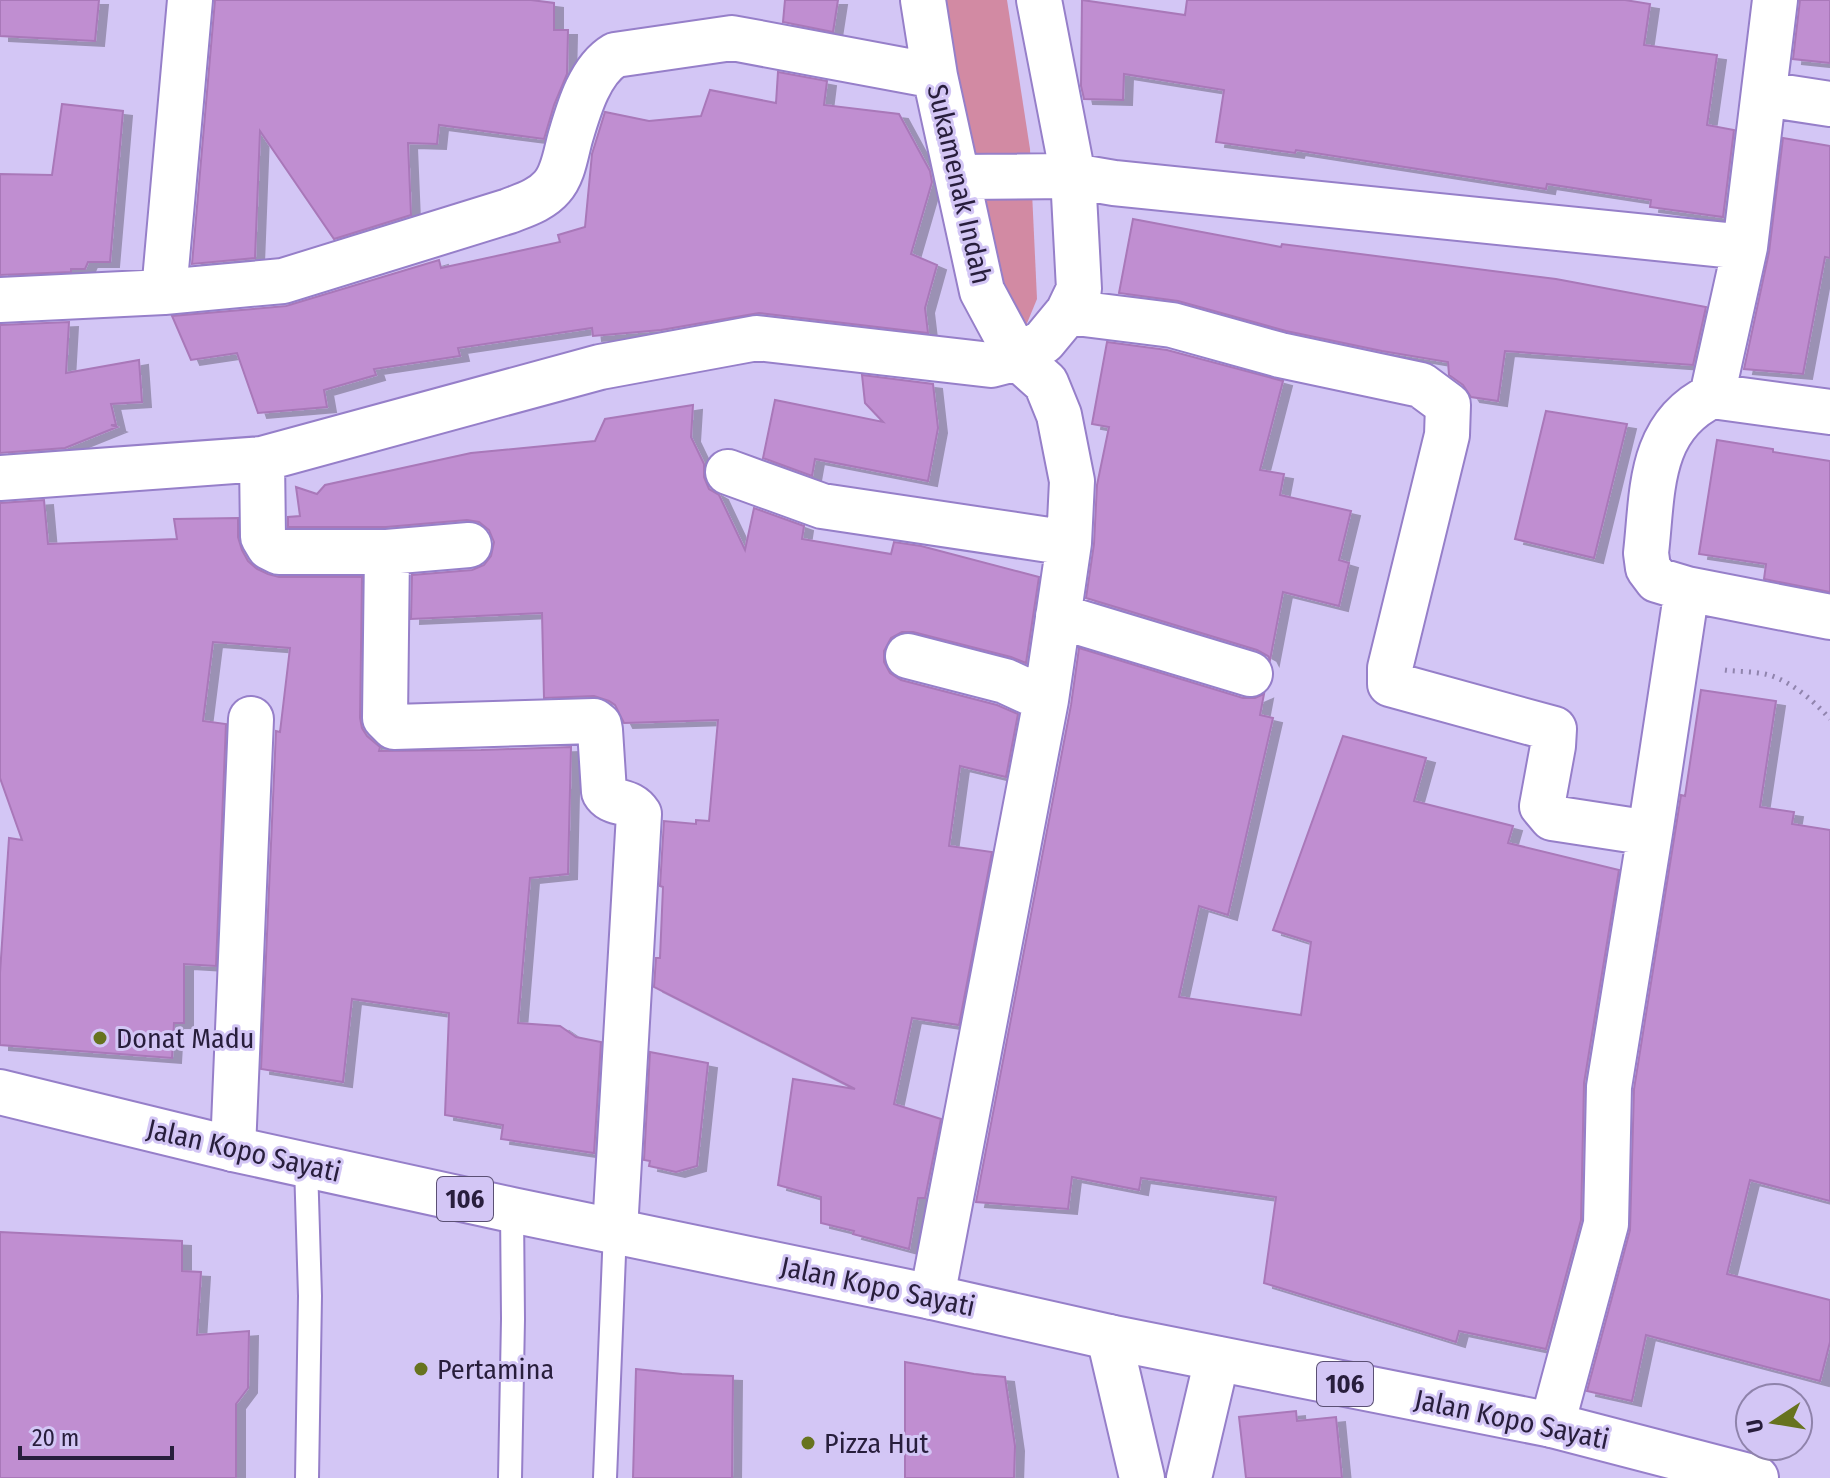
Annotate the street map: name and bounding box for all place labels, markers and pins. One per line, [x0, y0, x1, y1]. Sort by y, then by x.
place label: Donat Madu [116, 1022, 255, 1055]
marker: Donat Madu [91, 1029, 109, 1047]
place label: Pertamina [437, 1353, 554, 1386]
marker: Pertamina [412, 1360, 430, 1378]
place label: Pizza Hut [824, 1427, 929, 1460]
marker: Pizza Hut [799, 1434, 817, 1452]

